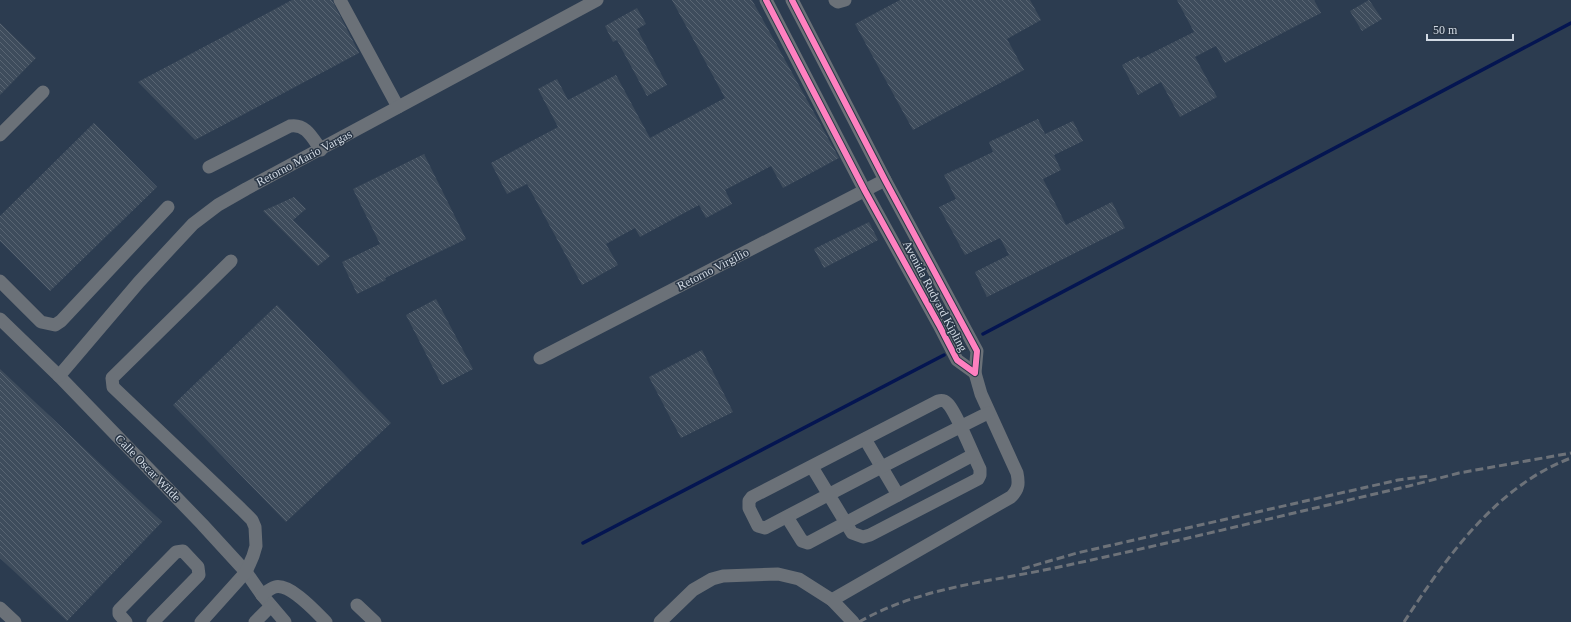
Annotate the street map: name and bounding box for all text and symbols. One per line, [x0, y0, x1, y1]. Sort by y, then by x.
scale bar [1427, 16, 1513, 42]
text: 50 m [1433, 23, 1458, 37]
street label: Retorno Mario Vargas [254, 127, 354, 189]
street label: Avenida Rudyard Kipling [900, 238, 970, 354]
street label: Retorno Virgilio [675, 245, 751, 293]
street label: Calle Oscar Wilde [112, 432, 184, 504]

